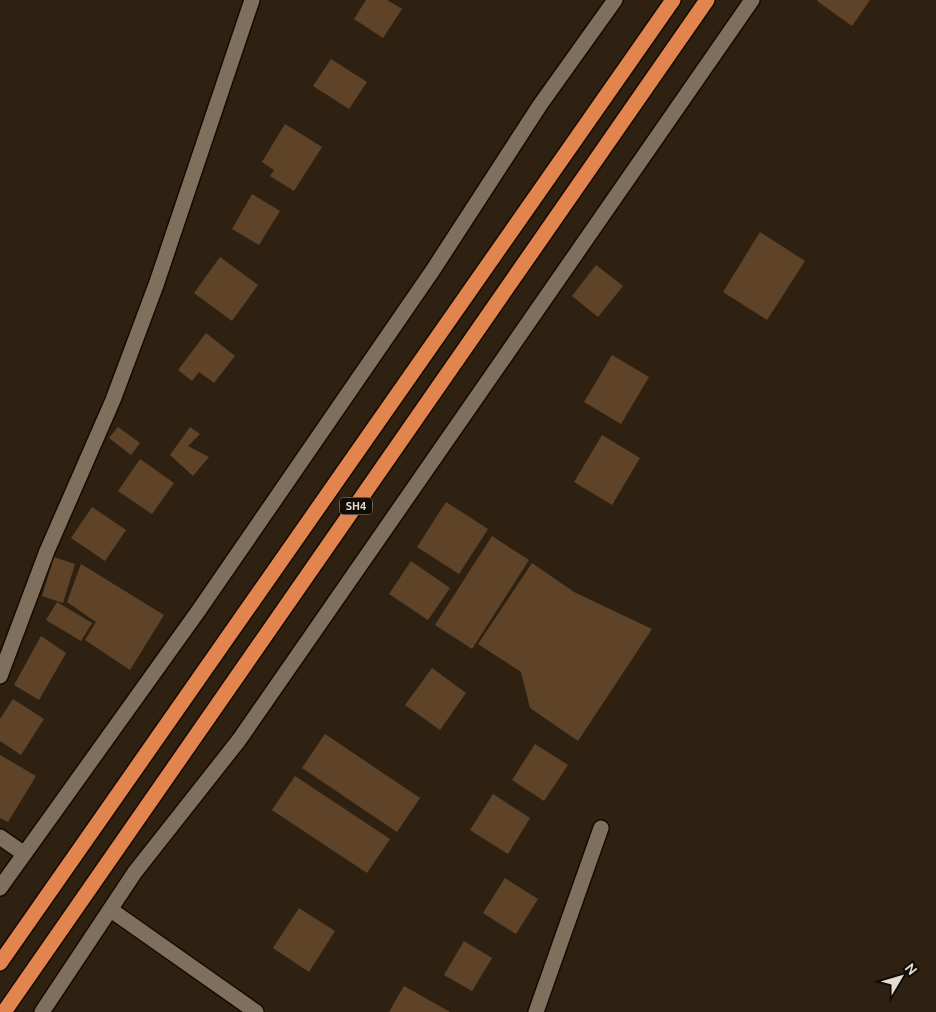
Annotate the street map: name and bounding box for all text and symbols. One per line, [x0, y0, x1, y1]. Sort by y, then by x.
road number: SH4 [340, 498, 372, 514]
north arrow [876, 952, 926, 1002]
text: N [902, 960, 921, 978]

